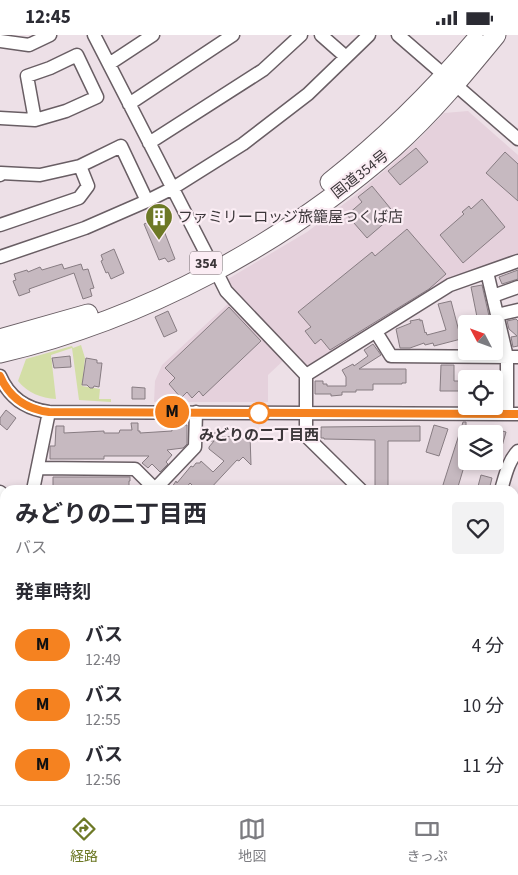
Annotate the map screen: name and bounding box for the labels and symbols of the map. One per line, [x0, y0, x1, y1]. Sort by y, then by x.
street label: 国道354号 [327, 145, 393, 203]
building icon: ファミリーロッジ旅籠屋つくば店 [144, 202, 174, 241]
place label: ファミリーロッジ旅籠屋つくば店 [178, 207, 403, 228]
road number: 354 [190, 252, 222, 275]
north arrow [458, 315, 502, 360]
line badge: M [156, 396, 188, 428]
marker: みどりの二丁目西 [248, 402, 270, 424]
place label: みどりの二丁目西 [199, 425, 319, 446]

